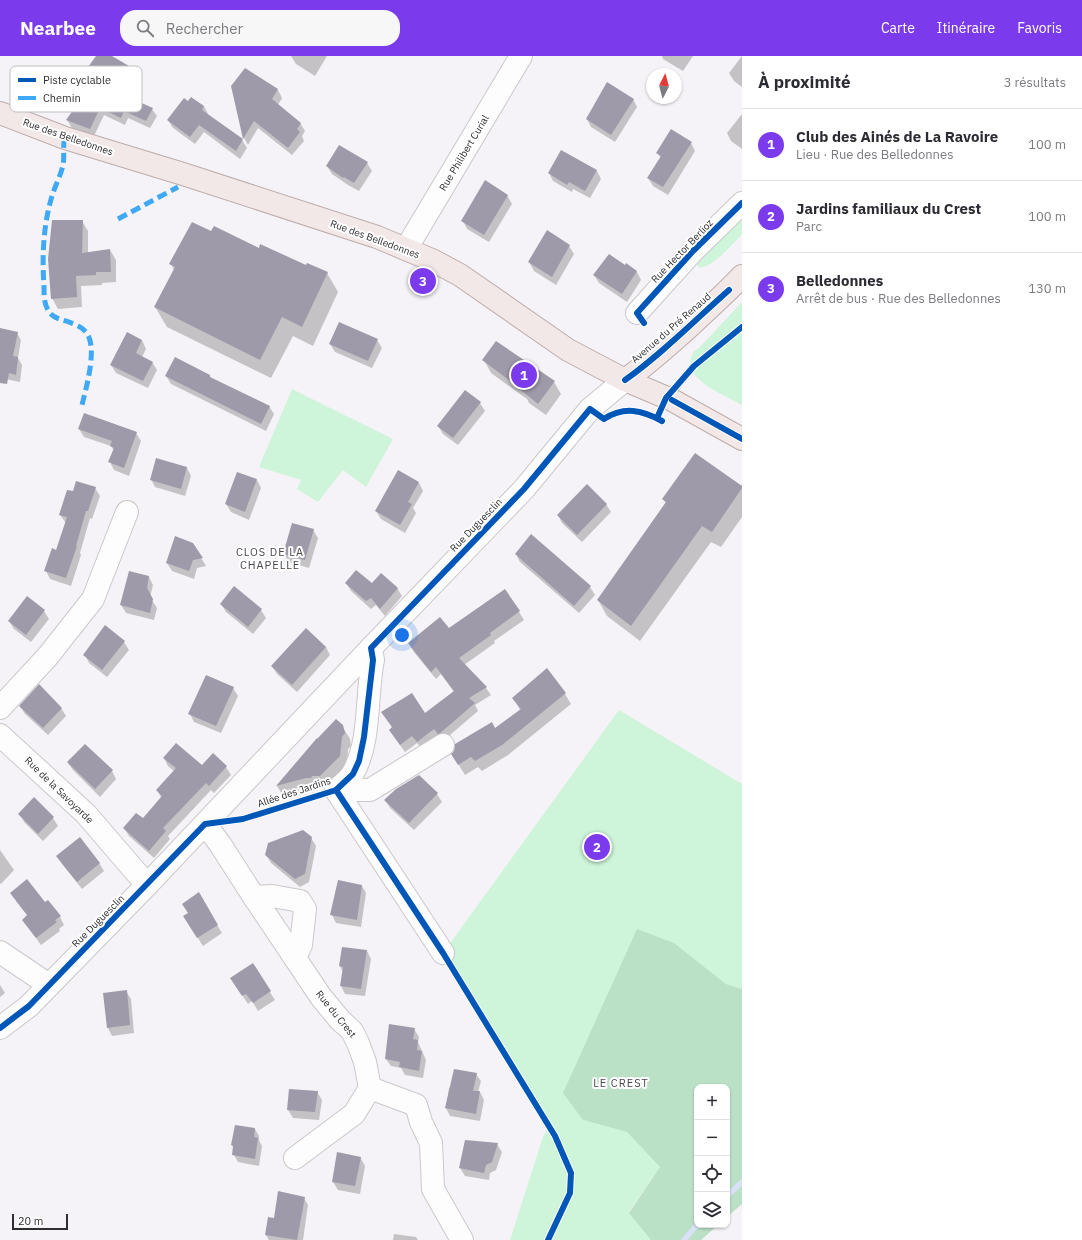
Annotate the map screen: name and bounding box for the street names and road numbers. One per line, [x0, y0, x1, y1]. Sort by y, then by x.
street label: Rue Philibert Curial [436, 112, 492, 193]
street label: Rue des Belledonnes [21, 115, 115, 159]
street label: Rue Hector Berlioz [648, 216, 716, 286]
street label: Rue des Belledonnes [328, 217, 422, 261]
street label: Avenue du Pré Renaud [629, 290, 713, 366]
street label: Rue Duguesclin [447, 495, 505, 555]
street label: Rue de la Savoyarde [22, 754, 96, 826]
street label: Allée des Jardins [256, 774, 333, 810]
street label: Rue Duguesclin [69, 892, 127, 950]
street label: Rue du Crest [313, 988, 359, 1041]

